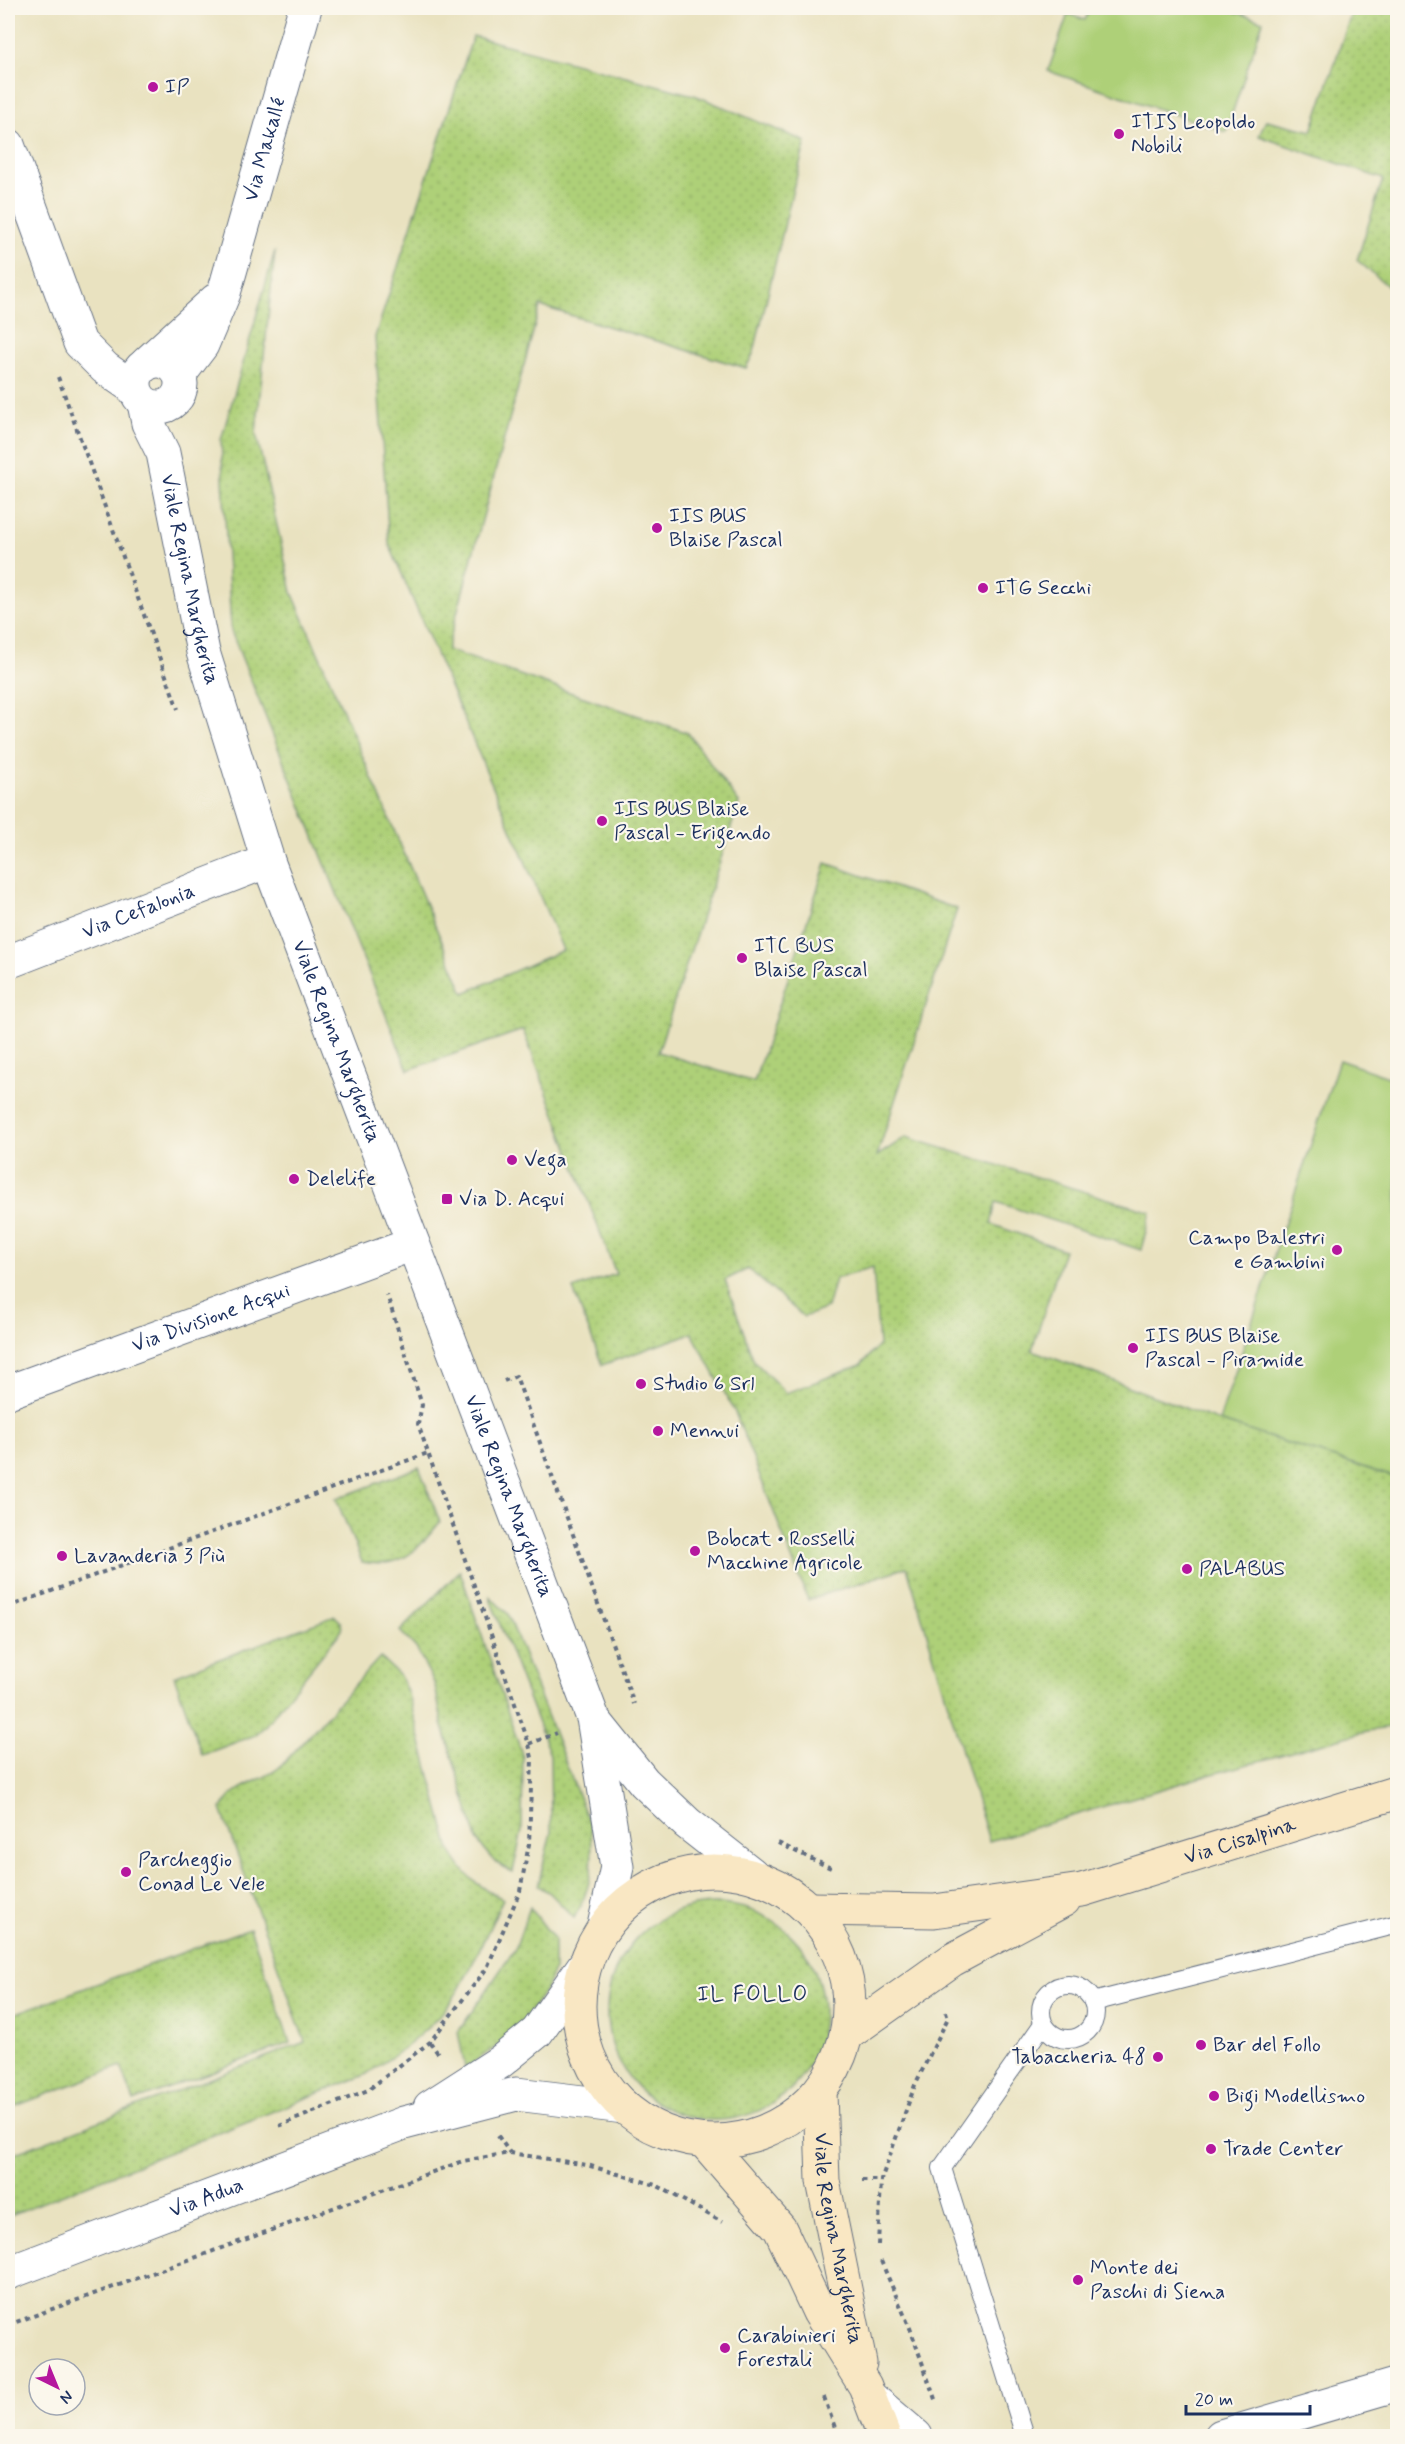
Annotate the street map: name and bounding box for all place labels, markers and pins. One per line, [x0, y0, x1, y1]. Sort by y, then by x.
place label: IP [165, 73, 190, 101]
marker: IP [146, 80, 160, 94]
place label: ITIS Leopoldo Nobili [1131, 108, 1255, 160]
marker: ITIS Leopoldo Nobili [1112, 127, 1126, 141]
place label: IIS BUS Blaise Pascal [669, 502, 783, 554]
marker: IIS BUS Blaise Pascal [650, 521, 664, 535]
place label: ITG Secchi [995, 574, 1091, 602]
marker: ITG Secchi [976, 581, 990, 595]
place label: IIS BUS Blaise Pascal - Erigendo [614, 795, 771, 849]
marker: IIS BUS Blaise Pascal - Erigendo [595, 814, 609, 828]
place label: ITC BUS Blaise Pascal [754, 932, 868, 984]
marker: ITC BUS Blaise Pascal [735, 951, 749, 965]
place label: Vega [524, 1146, 567, 1176]
marker: Vega [505, 1153, 519, 1167]
place label: Delelife [306, 1165, 376, 1193]
marker: Delelife [287, 1172, 301, 1186]
place label: Via D. Acqui [459, 1185, 564, 1213]
marker: Via D. Acqui [440, 1192, 454, 1206]
place label: Campo Balestri e Gambini [1188, 1224, 1325, 1276]
marker: Campo Balestri e Gambini [1330, 1243, 1344, 1257]
place label: IIS BUS Blaise Pascal - Piramide [1145, 1322, 1304, 1374]
marker: IIS BUS Blaise Pascal - Piramide [1126, 1341, 1140, 1355]
place label: Studio 6 Srl [653, 1370, 754, 1398]
marker: Studio 6 Srl [634, 1377, 648, 1391]
place label: Mennui [670, 1417, 739, 1445]
marker: Mennui [651, 1424, 665, 1438]
place label: Bobcat • Rosselli Macchine Agricole [707, 1525, 863, 1577]
place label: Lavanderia 3 Più [74, 1542, 225, 1570]
marker: Bobcat • Rosselli Macchine Agricole [688, 1544, 702, 1558]
marker: Lavanderia 3 Più [55, 1549, 69, 1563]
place label: PALABUS [1199, 1555, 1285, 1583]
marker: PALABUS [1180, 1562, 1194, 1576]
place label: Parcheggio Conad Le Vele [138, 1846, 265, 1898]
marker: Parcheggio Conad Le Vele [119, 1865, 133, 1879]
place label: Bar del Follo [1213, 2031, 1321, 2059]
marker: Bar del Follo [1194, 2038, 1208, 2052]
place label: Tabaccheria 48 [1011, 2043, 1146, 2071]
marker: Tabaccheria 48 [1151, 2050, 1165, 2064]
place label: Bigi Modellismo [1226, 2082, 1365, 2112]
marker: Bigi Modellismo [1207, 2089, 1221, 2103]
place label: Trade Center [1223, 2135, 1344, 2163]
marker: Trade Center [1204, 2142, 1218, 2156]
place label: Monte dei Paschi di Siena [1090, 2254, 1225, 2306]
marker: Monte dei Paschi di Siena [1071, 2273, 1085, 2287]
place label: Carabinieri Forestali [737, 2322, 836, 2374]
marker: Carabinieri Forestali [718, 2341, 732, 2355]

